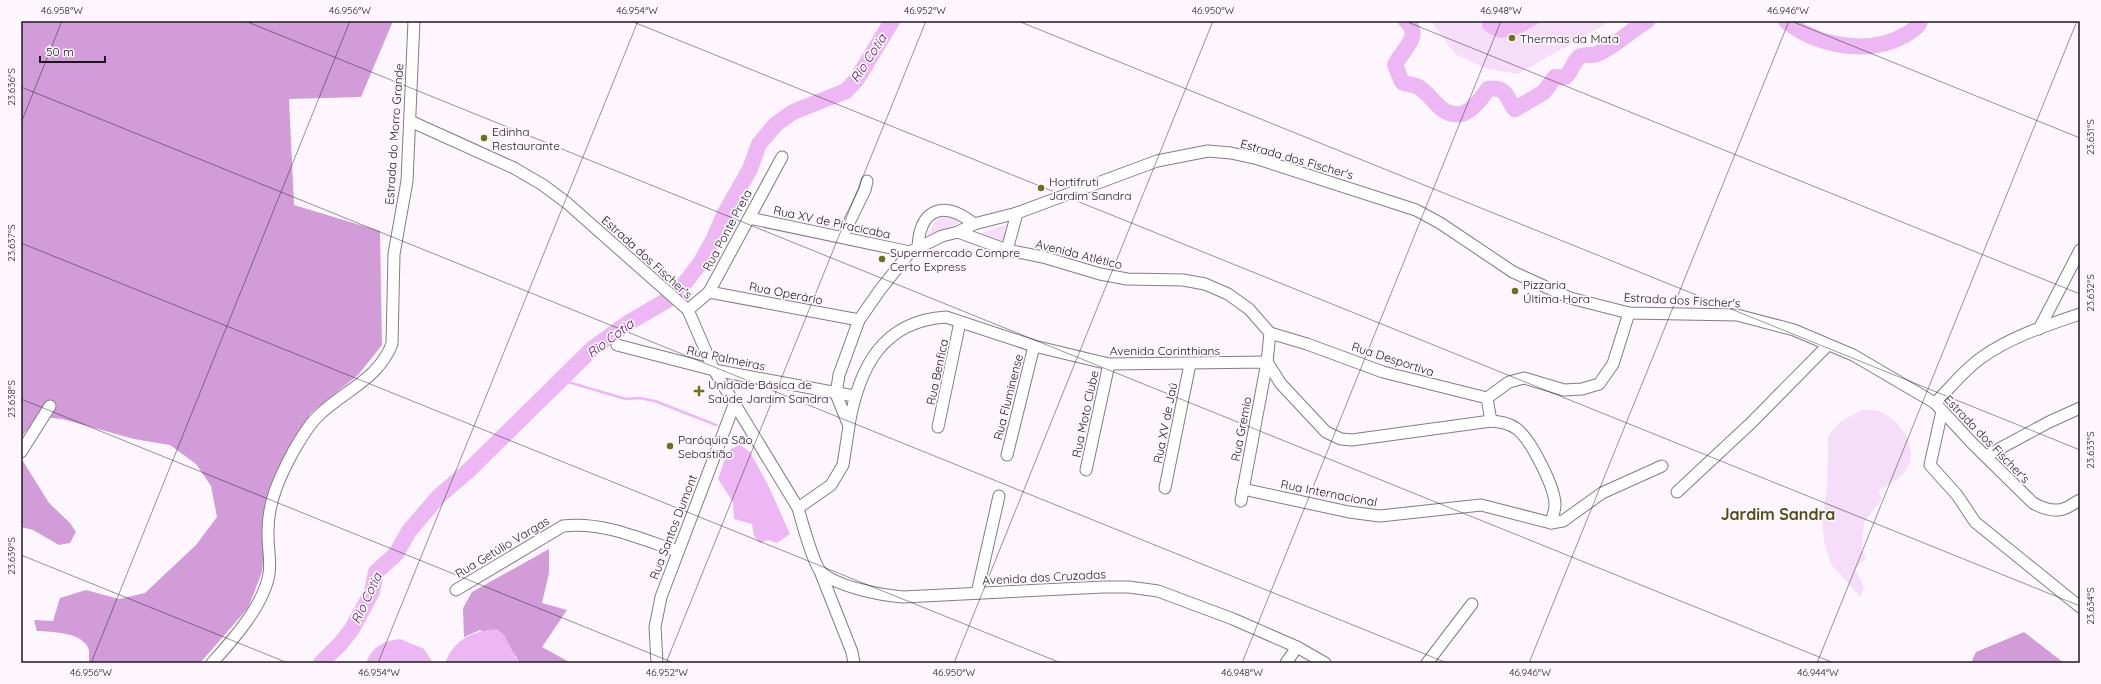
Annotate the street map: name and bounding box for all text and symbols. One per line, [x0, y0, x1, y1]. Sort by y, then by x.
text: 46.958°W [41, 4, 83, 17]
text: 46.956°W [329, 4, 371, 17]
text: 46.954°W [616, 4, 658, 17]
text: 46.952°W [904, 4, 946, 17]
text: 46.950°W [1192, 4, 1235, 17]
text: 46.948°W [1480, 4, 1522, 17]
text: 46.946°W [1767, 4, 1809, 17]
water label: Rio Cotia [847, 30, 890, 85]
place label: Thermas da Mata [1520, 31, 1619, 46]
marker: Thermas da Mata [1507, 33, 1517, 43]
scale bar [40, 38, 105, 64]
text: 50 m [46, 44, 74, 59]
street label: Estrada do Morro Grande [382, 63, 406, 205]
text: 23.636°S [5, 68, 18, 106]
text: 23.631°S [2084, 119, 2097, 155]
place label: Edinha Restaurante [492, 124, 560, 153]
marker: Edinha Restaurante [479, 133, 489, 143]
street label: Estrada dos Fischer's [1239, 136, 1356, 182]
place label: Hortifruti Jardim Sandra [1049, 174, 1132, 203]
marker: Hortifruti Jardim Sandra [1036, 183, 1046, 193]
street label: Rua Ponte Preta [699, 187, 755, 273]
street label: Rua XV de Piracicaba [772, 202, 892, 242]
street label: Estrada dos Fischer's [599, 212, 696, 302]
text: 23.637°S [5, 224, 18, 262]
street label: Avenida Atlético [1034, 236, 1124, 272]
place label: Supermercado Compre Certo Express [890, 245, 1020, 274]
marker: Supermercado Compre Certo Express [877, 254, 887, 264]
text: 23.632°S [2084, 274, 2097, 312]
place label: Pizzaria Última Hora [1523, 277, 1590, 306]
street label: Rua Operário [748, 279, 824, 307]
marker: Pizzaria Última Hora [1510, 286, 1520, 296]
street label: Estrada dos Fischer's [1623, 289, 1741, 311]
water label: Rio Cotia [583, 315, 637, 361]
street label: Rua Benfica [923, 338, 951, 406]
street label: Rua Desportiva [1350, 339, 1436, 379]
street label: Rua Palmeiras [685, 342, 767, 374]
street label: Avenida Corinthians [1110, 343, 1221, 358]
street label: Rua Fluminense [990, 352, 1026, 442]
street label: Rua Moto Clube [1068, 369, 1102, 459]
place label: Unidade Básica de Saúde Jardim Sandra [708, 377, 829, 406]
text: 23.638°S [5, 380, 18, 418]
street label: Rua XV de Jaú [1150, 381, 1180, 465]
marker: Unidade Básica de Saúde Jardim Sandra [693, 385, 705, 397]
street label: Estrada dos Fischer's [1941, 392, 2033, 487]
street label: Rua Gremio [1227, 395, 1255, 463]
text: 23.633°S [2084, 431, 2097, 469]
place label: Paróquia São Sebastião [678, 432, 753, 461]
marker: Paróquia São Sebastião [665, 441, 675, 451]
street label: Rua Santos Dumont [646, 472, 700, 582]
street label: Rua Internacional [1280, 476, 1378, 510]
district label: Jardim Sandra [1721, 504, 1835, 524]
street label: Rua Getúlio Vargas [452, 513, 552, 581]
text: 23.639°S [5, 537, 18, 575]
street label: Avenida das Cruzadas [982, 566, 1107, 588]
water label: Rio Cotia [347, 569, 385, 626]
text: 23.634°S [2084, 587, 2097, 625]
text: 46.956°W [70, 666, 112, 679]
text: 46.954°W [358, 666, 400, 679]
text: 46.952°W [646, 666, 688, 679]
text: 46.950°W [933, 666, 976, 679]
text: 46.948°W [1221, 666, 1263, 679]
text: 46.946°W [1509, 666, 1551, 679]
text: 46.944°W [1797, 666, 1839, 679]

